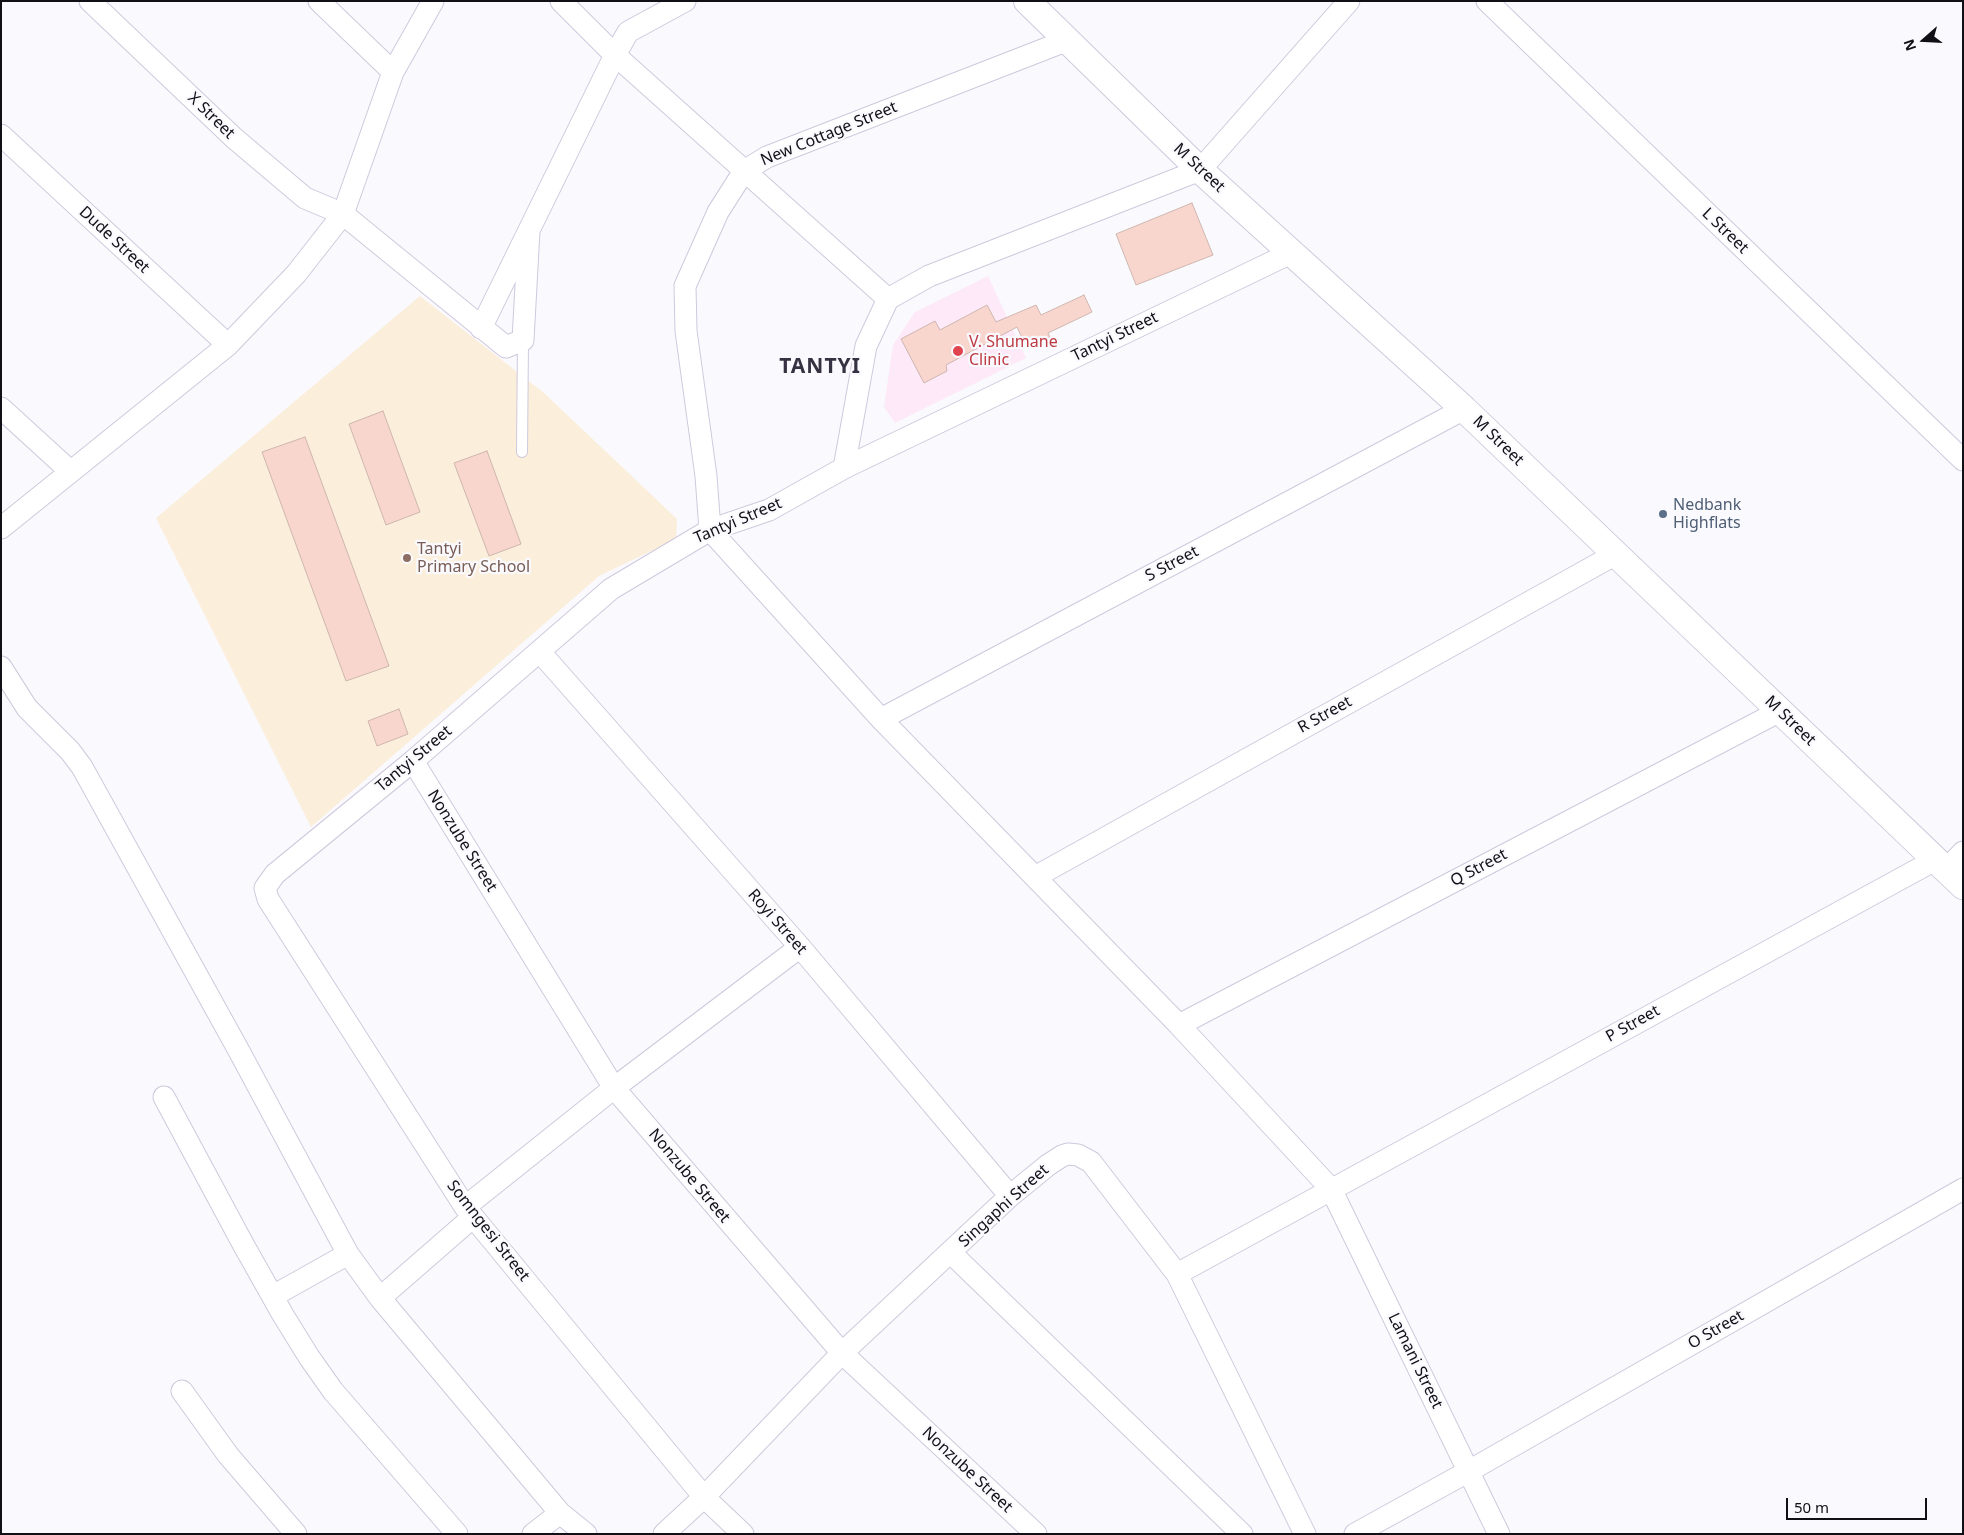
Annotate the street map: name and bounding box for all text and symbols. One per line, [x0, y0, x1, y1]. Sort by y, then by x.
north arrow [1899, 15, 1949, 65]
text: N [1899, 37, 1920, 54]
street label: X Street [183, 89, 239, 143]
street label: New Cottage Street [758, 98, 900, 170]
street label: M Street [1169, 139, 1229, 197]
street label: Dude Street [75, 203, 153, 277]
street label: L Street [1698, 204, 1752, 258]
street label: Tantyi Street [1069, 308, 1161, 366]
place label: V. Shumane Clinic [969, 332, 1058, 370]
marker: V. Shumane Clinic [951, 344, 965, 358]
district label: TANTYI [778, 354, 862, 380]
street label: M Street [1469, 412, 1527, 470]
street label: Tantyi Street [691, 494, 785, 548]
place label: Nedbank Highflats [1673, 495, 1741, 533]
marker: Nedbank Highflats [1657, 508, 1669, 520]
place label: Tantyi Primary School [417, 539, 530, 577]
street label: S Street [1142, 542, 1202, 586]
marker: Tantyi Primary School [401, 552, 413, 564]
street label: R Street [1295, 692, 1355, 738]
street label: M Street [1761, 692, 1819, 750]
street label: Tantyi Street [372, 722, 456, 796]
street label: Nonzube Street [423, 786, 501, 896]
street label: Q Street [1447, 845, 1511, 891]
street label: Royi Street [743, 885, 811, 959]
street label: P Street [1603, 1001, 1663, 1047]
street label: Nonzube Street [644, 1125, 734, 1227]
street label: Singaphi Street [955, 1161, 1053, 1251]
street label: Somngesi Street [443, 1177, 533, 1285]
street label: O Street [1685, 1306, 1747, 1354]
street label: Lamani Street [1384, 1310, 1446, 1412]
street label: Nonzube Street [918, 1423, 1016, 1517]
scale bar [1789, 1488, 1930, 1520]
text: 50 m [1794, 1497, 1829, 1517]

